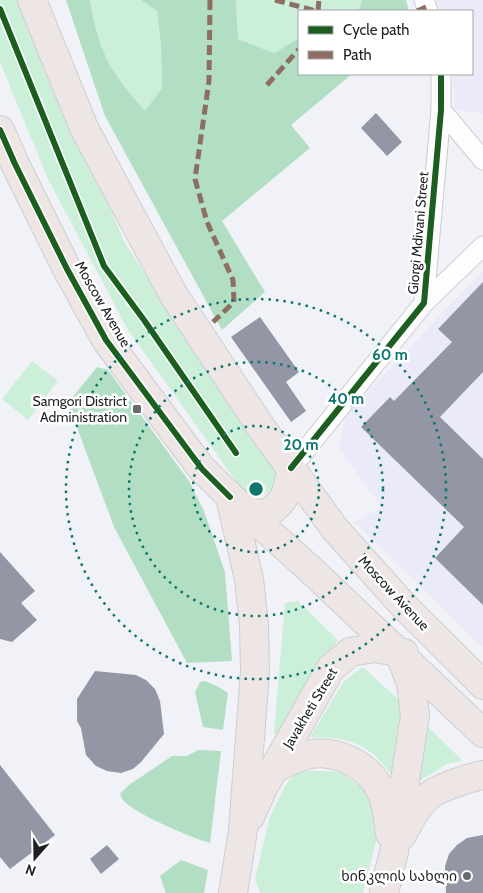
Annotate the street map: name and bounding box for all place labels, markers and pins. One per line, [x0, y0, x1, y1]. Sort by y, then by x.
place label: Samgori District Administration [33, 392, 127, 426]
marker: Samgori District Administration [131, 403, 143, 415]
centre of rings [247, 480, 265, 498]
place label: ხინკლის სახლი [341, 867, 457, 885]
marker: ხინკლის სახლი [461, 870, 473, 882]

